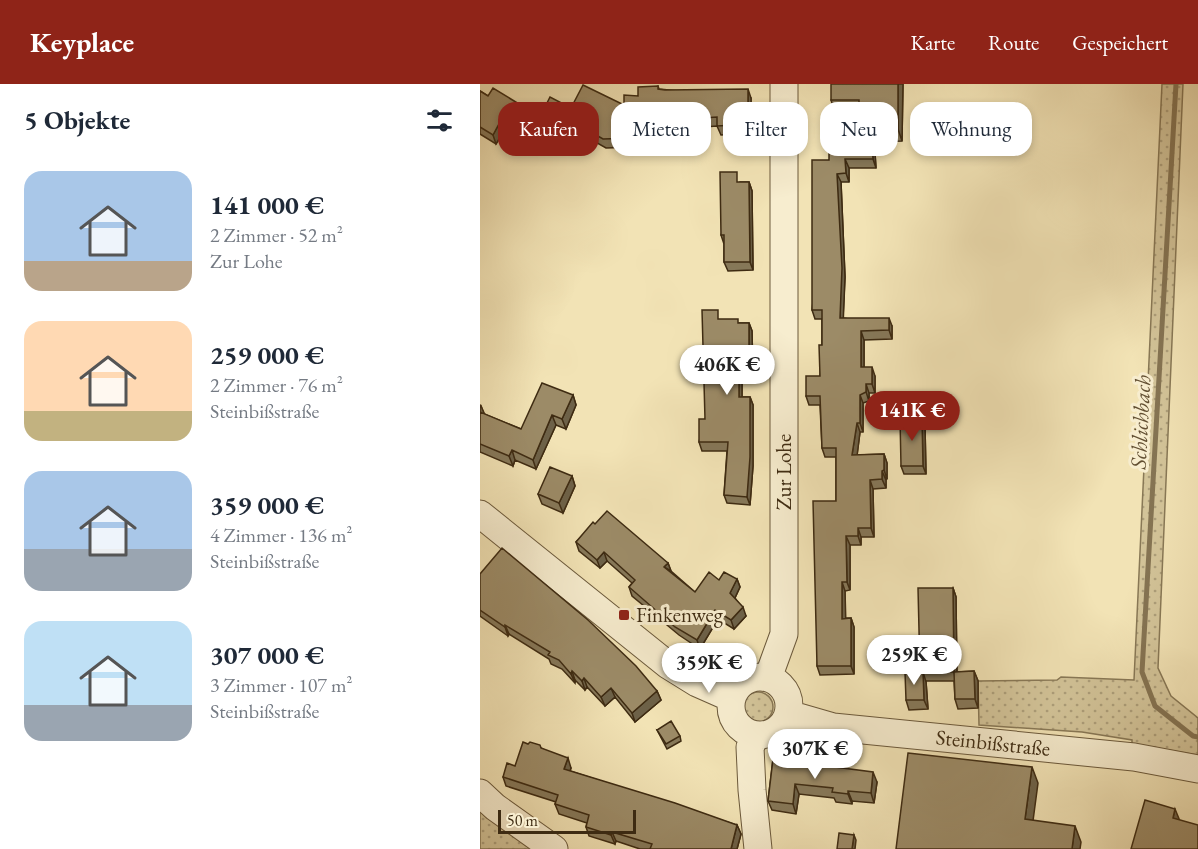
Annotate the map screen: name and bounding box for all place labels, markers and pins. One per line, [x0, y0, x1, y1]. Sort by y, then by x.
pin: 406K € [678, 345, 776, 396]
pin: 141K € [863, 391, 961, 442]
place label: Finkenweg [636, 601, 724, 628]
marker: Finkenweg [617, 608, 631, 622]
pin: 259K € [865, 635, 963, 686]
pin: 359K € [660, 643, 758, 694]
pin: 307K € [766, 729, 864, 780]

